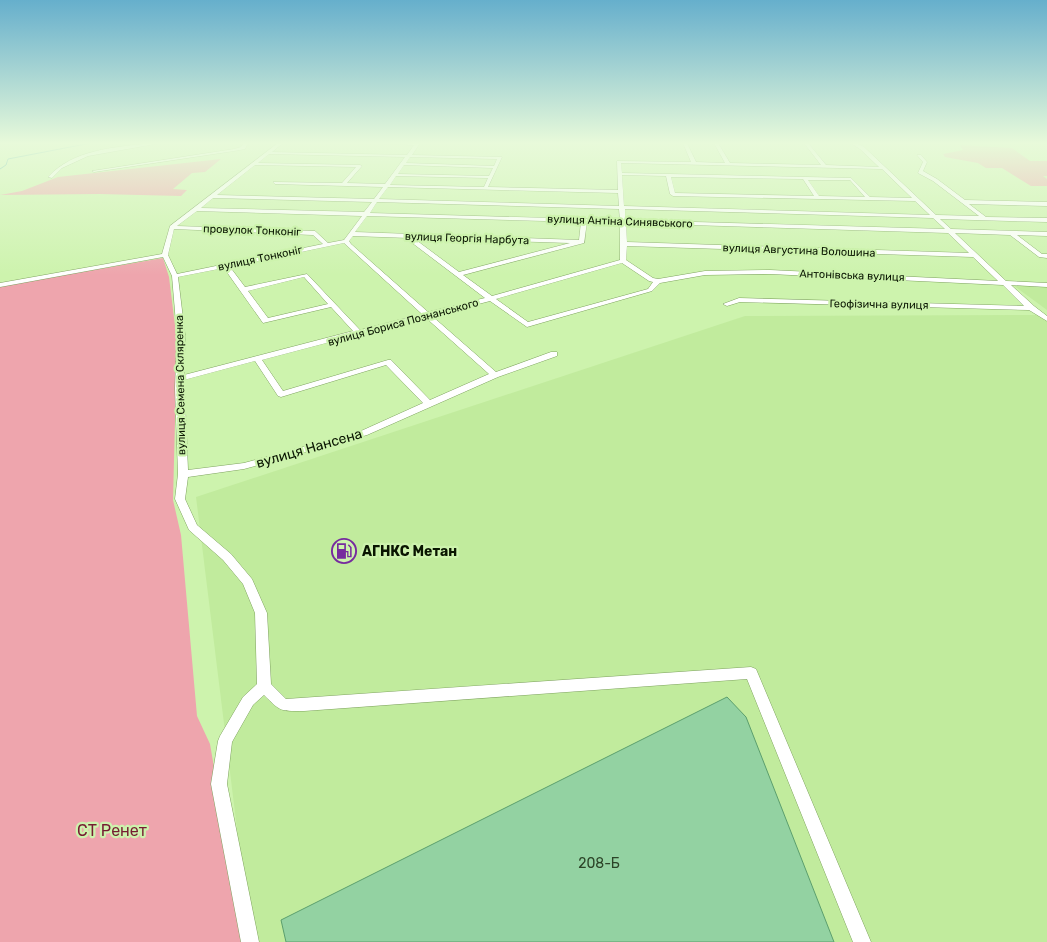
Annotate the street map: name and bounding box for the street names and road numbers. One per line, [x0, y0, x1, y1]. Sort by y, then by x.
street label: вулиця Антіна Синявського [547, 212, 693, 231]
street label: провулок Тонконіг [203, 222, 301, 239]
street label: вулиця Георгія Нарбута [405, 230, 529, 247]
street label: вулиця Августина Волошина [722, 241, 876, 260]
street label: вулиця Тонконіг [217, 243, 304, 274]
street label: Антонівська вулиця [799, 267, 905, 284]
street label: вулиця Бориса Познанського [326, 296, 480, 349]
street label: Геофізична вулиця [829, 297, 929, 312]
street label: вулиця Семена Скляренка [173, 315, 188, 455]
street label: вулиця Нансена [254, 425, 364, 472]

